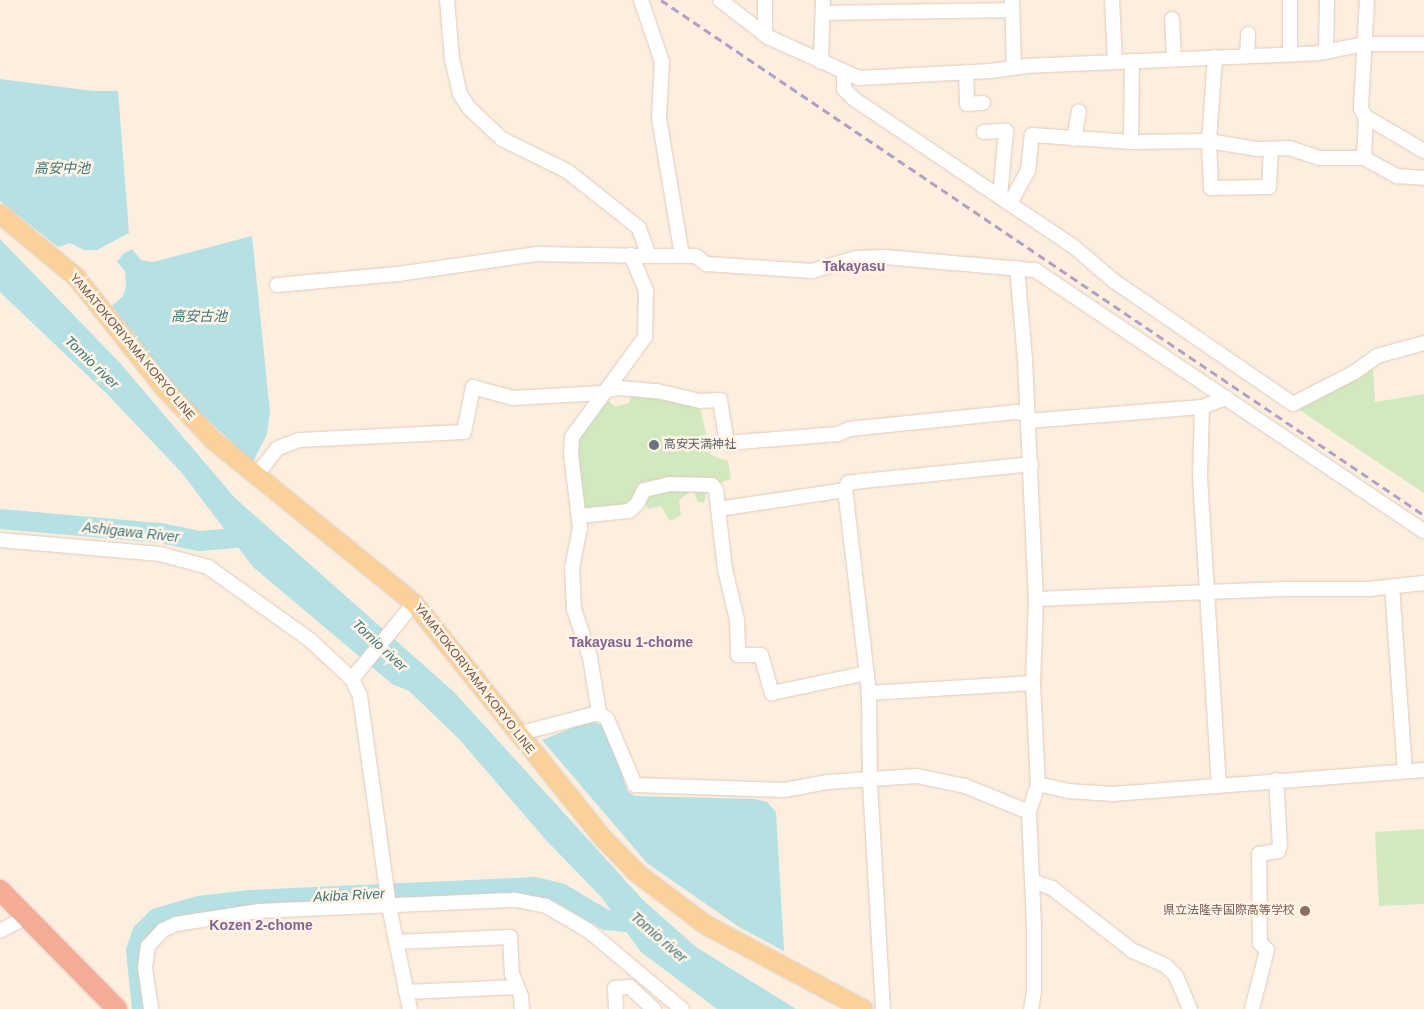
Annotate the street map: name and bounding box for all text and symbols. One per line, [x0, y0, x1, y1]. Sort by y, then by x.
water label: 高安中池 [34, 160, 90, 176]
district label: Takayasu [823, 258, 885, 274]
street label: YAMATOKORIYAMA KORYO LINE [66, 271, 198, 423]
water label: 高安古池 [171, 308, 227, 324]
water label: Tomio river [61, 332, 123, 392]
place label: 高安天満神社 [664, 438, 736, 452]
marker: 高安天満神社 [648, 439, 660, 451]
water label: Ashigawa River [82, 519, 180, 545]
street label: YAMATOKORIYAMA KORYO LINE [411, 601, 537, 757]
water label: Tomio river [349, 615, 411, 675]
district label: Takayasu 1-chome [569, 634, 693, 650]
water label: Akiba River [313, 885, 385, 905]
place label: 県立法隆寺国際高等学校 [1163, 904, 1295, 918]
marker: 県立法隆寺国際高等学校 [1299, 905, 1311, 917]
water label: Tomio river [628, 908, 690, 966]
district label: Kozen 2-chome [209, 917, 313, 933]

